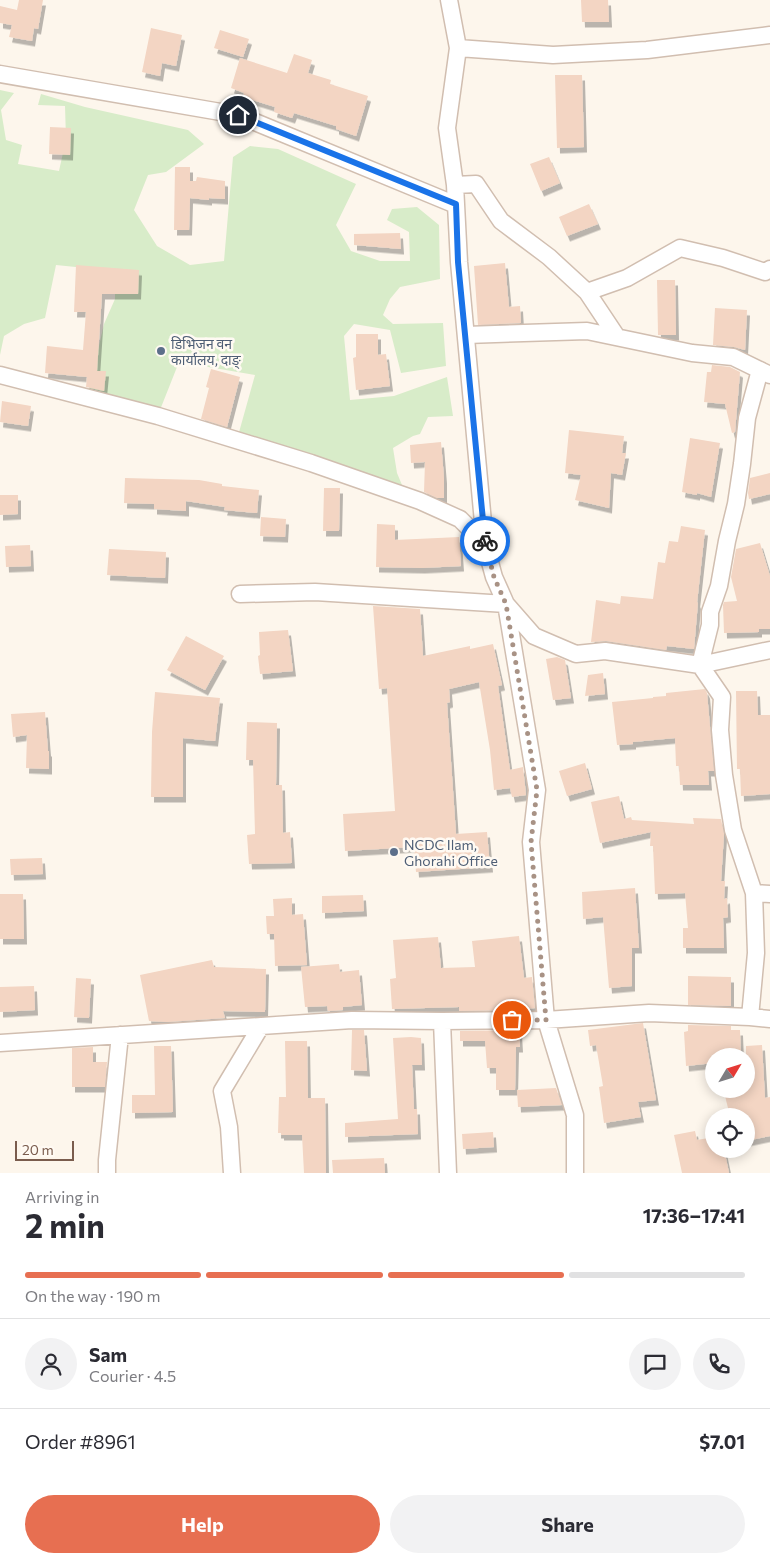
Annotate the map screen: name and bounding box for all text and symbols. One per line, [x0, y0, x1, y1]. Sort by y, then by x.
pin [217, 94, 259, 136]
icon: home [224, 101, 252, 129]
place label: डिभिजन वन कार्यालय, दाङ् [171, 335, 242, 370]
marker: डिभिजन वन कार्यालय, दाङ् [155, 345, 167, 357]
courier [460, 516, 510, 566]
icon: bike [471, 527, 499, 555]
place label: NCDC Ilam, Ghorahi Office [404, 836, 498, 869]
marker: NCDC Ilam, Ghorahi Office [388, 846, 400, 858]
pin [491, 999, 533, 1041]
icon: bag [498, 1006, 526, 1034]
north arrow [705, 1048, 755, 1098]
map controls [705, 1048, 755, 1158]
button: locate [705, 1108, 755, 1158]
scale bar [15, 1138, 74, 1161]
text: 20 m [22, 1141, 54, 1158]
text: Arriving in [25, 1187, 99, 1206]
text: 17:36–17:41 [643, 1204, 745, 1227]
text: 2 min [25, 1205, 105, 1245]
text: On the way · 190 m [25, 1286, 161, 1305]
button: person [25, 1338, 77, 1390]
button: chat [629, 1338, 681, 1390]
button: phone [693, 1338, 745, 1390]
text: Sam [89, 1343, 127, 1366]
text: Courier · 4.5 [89, 1366, 176, 1385]
text: Order #8961 [25, 1430, 136, 1453]
text: $7.01 [699, 1430, 745, 1453]
button: Help [25, 1495, 380, 1553]
button: Share [390, 1495, 745, 1553]

